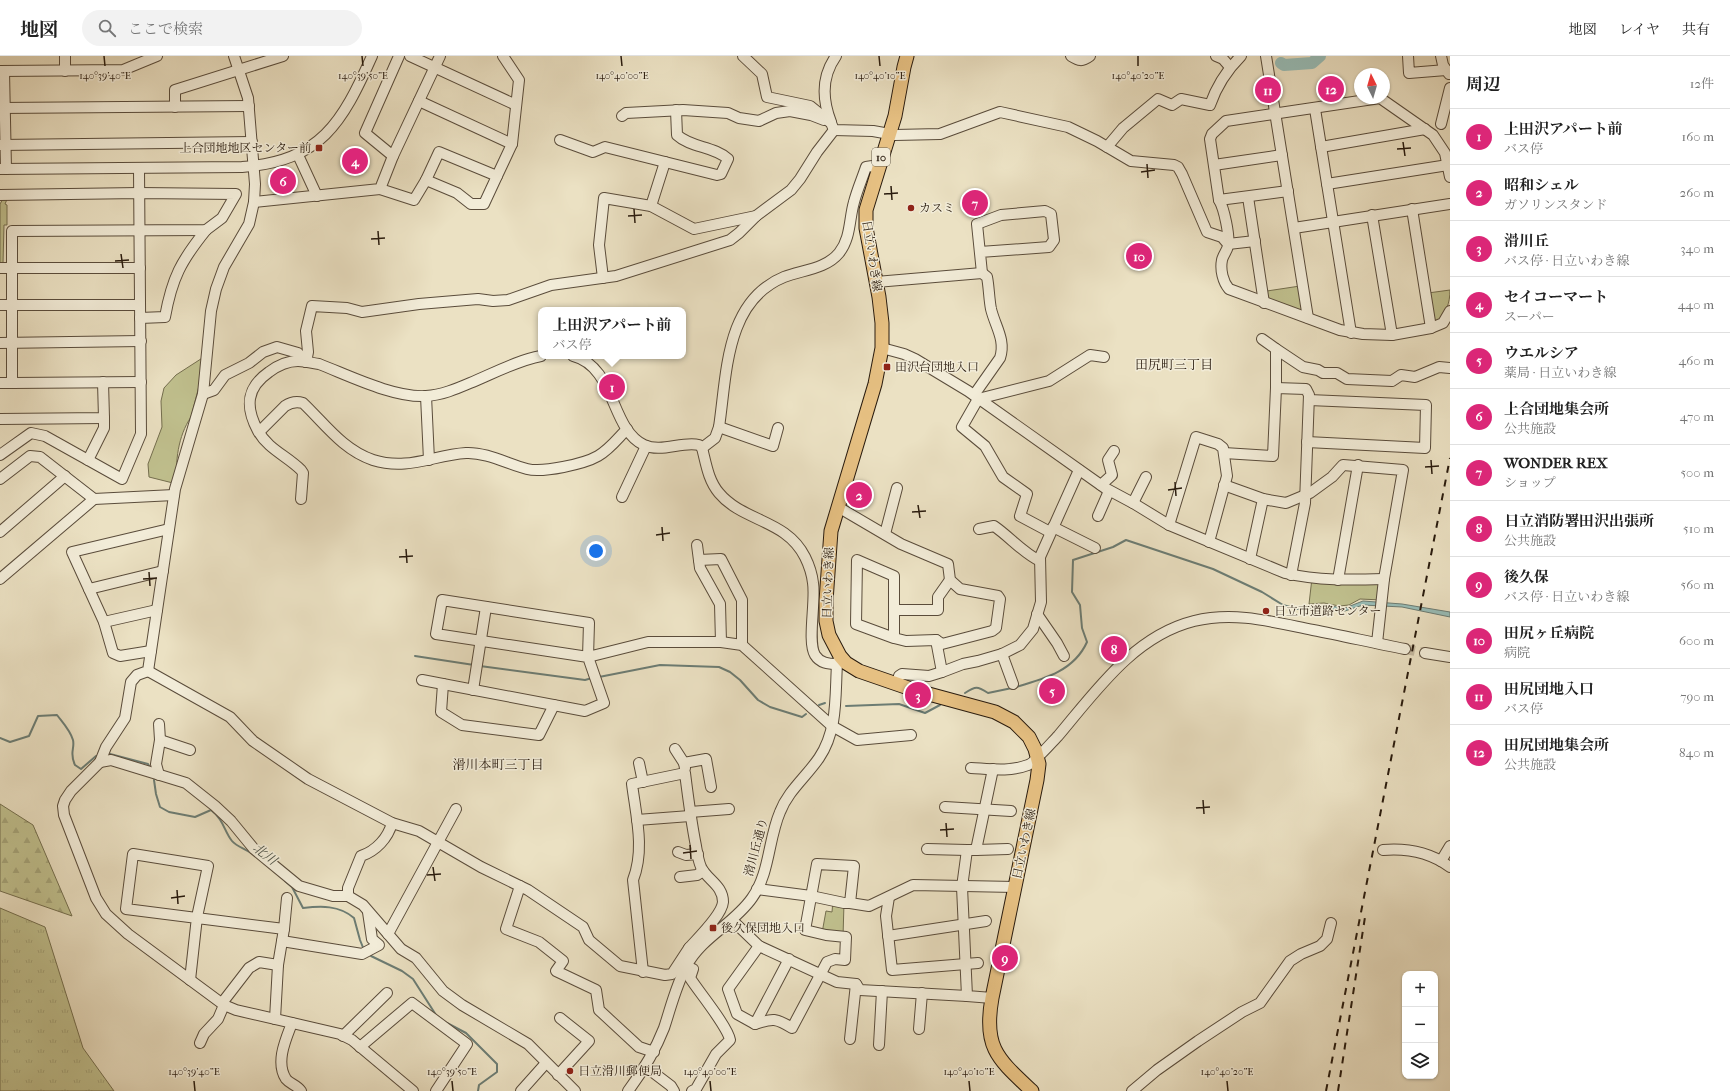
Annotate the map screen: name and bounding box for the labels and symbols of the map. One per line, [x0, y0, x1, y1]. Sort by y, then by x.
north arrow [1354, 68, 1390, 104]
text: 140°39'40"E [79, 70, 131, 82]
text: 140°39'50"E [338, 70, 388, 82]
text: 140°40'00"E [595, 70, 649, 82]
text: 140°40'10"E [854, 70, 906, 82]
text: 140°40'20"E [1112, 70, 1164, 82]
pin: 12 [1318, 74, 1344, 104]
pin: 11 [1255, 75, 1281, 105]
place label: 上合団地地区センター前 [179, 141, 311, 155]
marker: 上合団地地区センター前 [314, 143, 324, 153]
pin: 4 [342, 146, 368, 176]
road number: 10 [872, 148, 890, 166]
pin: 6 [270, 166, 296, 196]
pin: 7 [962, 188, 988, 218]
place label: カスミ [919, 201, 955, 215]
marker: カスミ [906, 203, 916, 213]
street label: 日立いわき線 [859, 219, 885, 293]
pin: 10 [1126, 241, 1152, 271]
district label: 田尻町三丁目 [1135, 357, 1213, 372]
place label: 田沢台団地入口 [895, 360, 979, 374]
marker: 田沢台団地入口 [882, 362, 892, 372]
pin: 1 [599, 372, 625, 402]
pin: 2 [846, 480, 872, 510]
your location [586, 541, 606, 561]
street label: 日立いわき線 [820, 547, 836, 619]
place label: 日立市道路センター [1274, 604, 1382, 618]
marker: 日立市道路センター [1261, 606, 1271, 616]
pin: 8 [1101, 634, 1127, 664]
pin: 5 [1039, 676, 1065, 706]
pin: 3 [905, 680, 931, 710]
district label: 滑川本町三丁目 [452, 757, 544, 772]
street label: 日立いわき線 [1010, 807, 1038, 881]
street label: 滑川丘通り [741, 816, 771, 878]
water label: 北川 [250, 840, 281, 869]
place label: 後久保団地入口 [721, 921, 805, 935]
marker: 後久保団地入口 [708, 923, 718, 933]
pin: 9 [992, 943, 1018, 973]
place label: 日立滑川郵便局 [578, 1064, 662, 1078]
text: 140°39'40"E [168, 1066, 220, 1078]
text: 140°39'50"E [427, 1066, 477, 1078]
marker: 日立滑川郵便局 [565, 1066, 575, 1076]
text: 140°40'00"E [683, 1066, 737, 1078]
text: 140°40'10"E [943, 1066, 995, 1078]
text: 140°40'20"E [1201, 1066, 1253, 1078]

